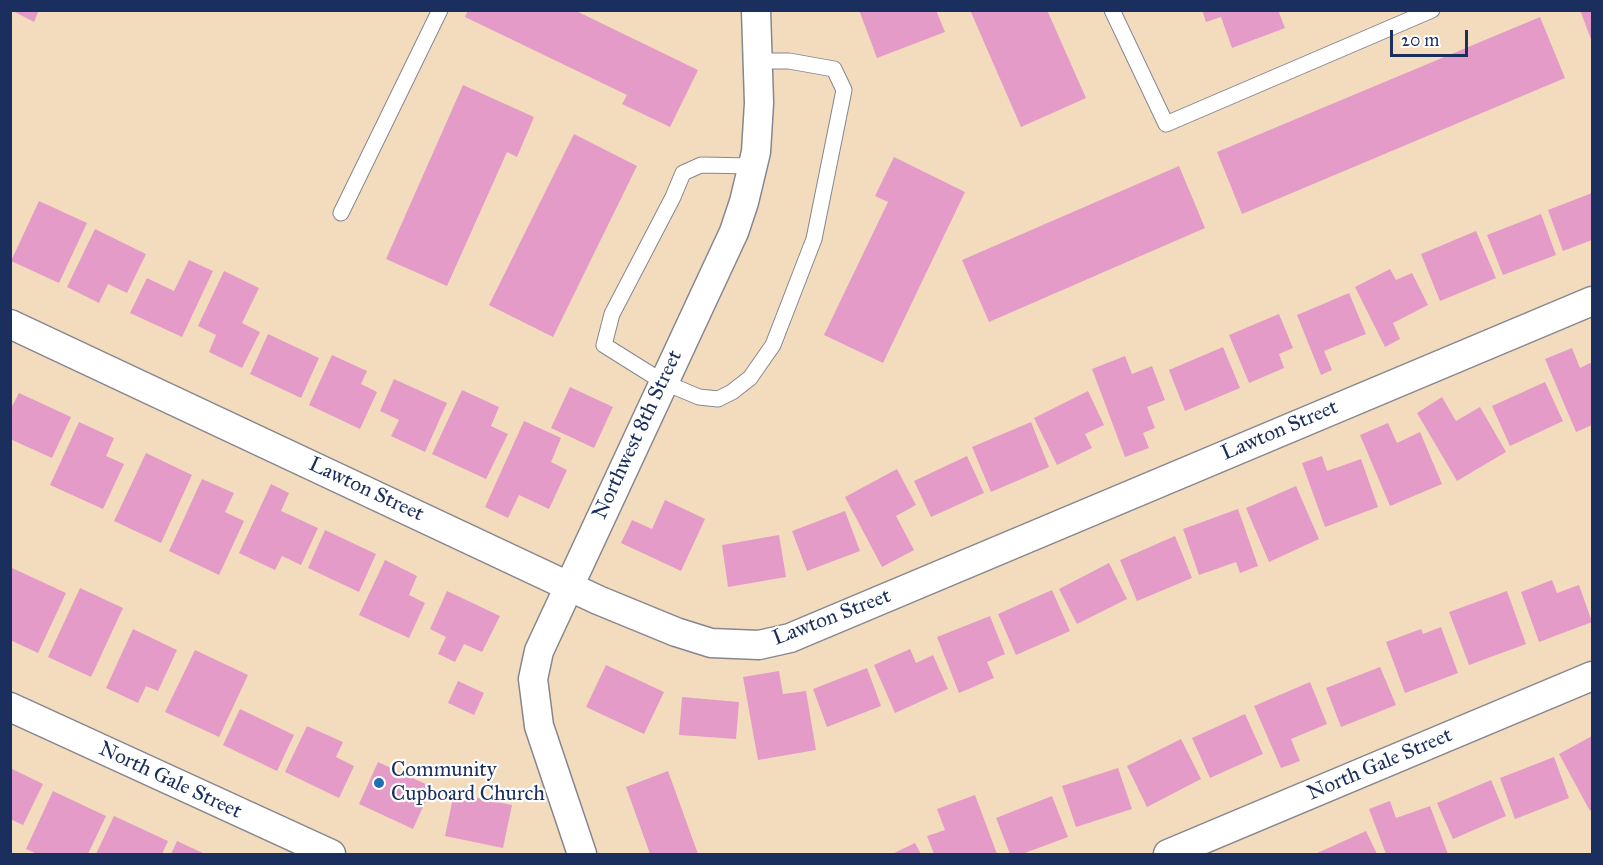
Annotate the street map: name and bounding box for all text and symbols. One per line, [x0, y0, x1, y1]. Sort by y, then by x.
scale bar [1393, 18, 1471, 56]
text: 20 m [1401, 29, 1439, 51]
street label: Northwest 8th Street [588, 346, 688, 524]
street label: Lawton Street [1218, 395, 1342, 467]
street label: Lawton Street [304, 452, 428, 528]
street label: Lawton Street [769, 584, 895, 652]
street label: North Gale Street [1304, 723, 1456, 807]
street label: North Gale Street [94, 737, 246, 825]
place label: Community Cupboard Church [391, 758, 545, 808]
marker: Community Cupboard Church [372, 776, 386, 790]

